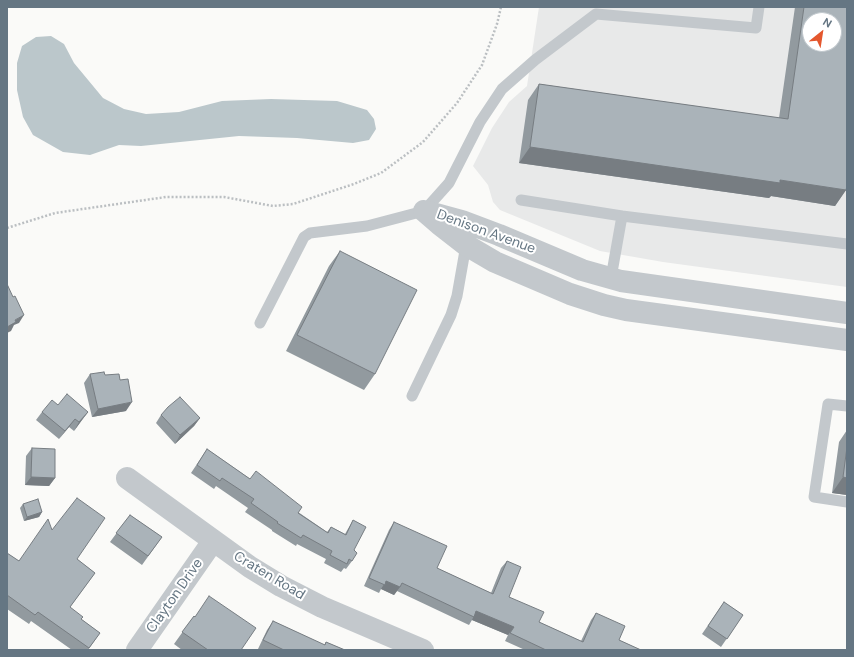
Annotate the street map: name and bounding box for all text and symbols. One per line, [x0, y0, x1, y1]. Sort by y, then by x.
north arrow [802, 12, 842, 52]
text: N [821, 14, 834, 31]
street label: Denison Avenue [434, 206, 538, 258]
street label: Craten Road [230, 548, 308, 604]
street label: Clayton Drive [143, 556, 207, 636]

